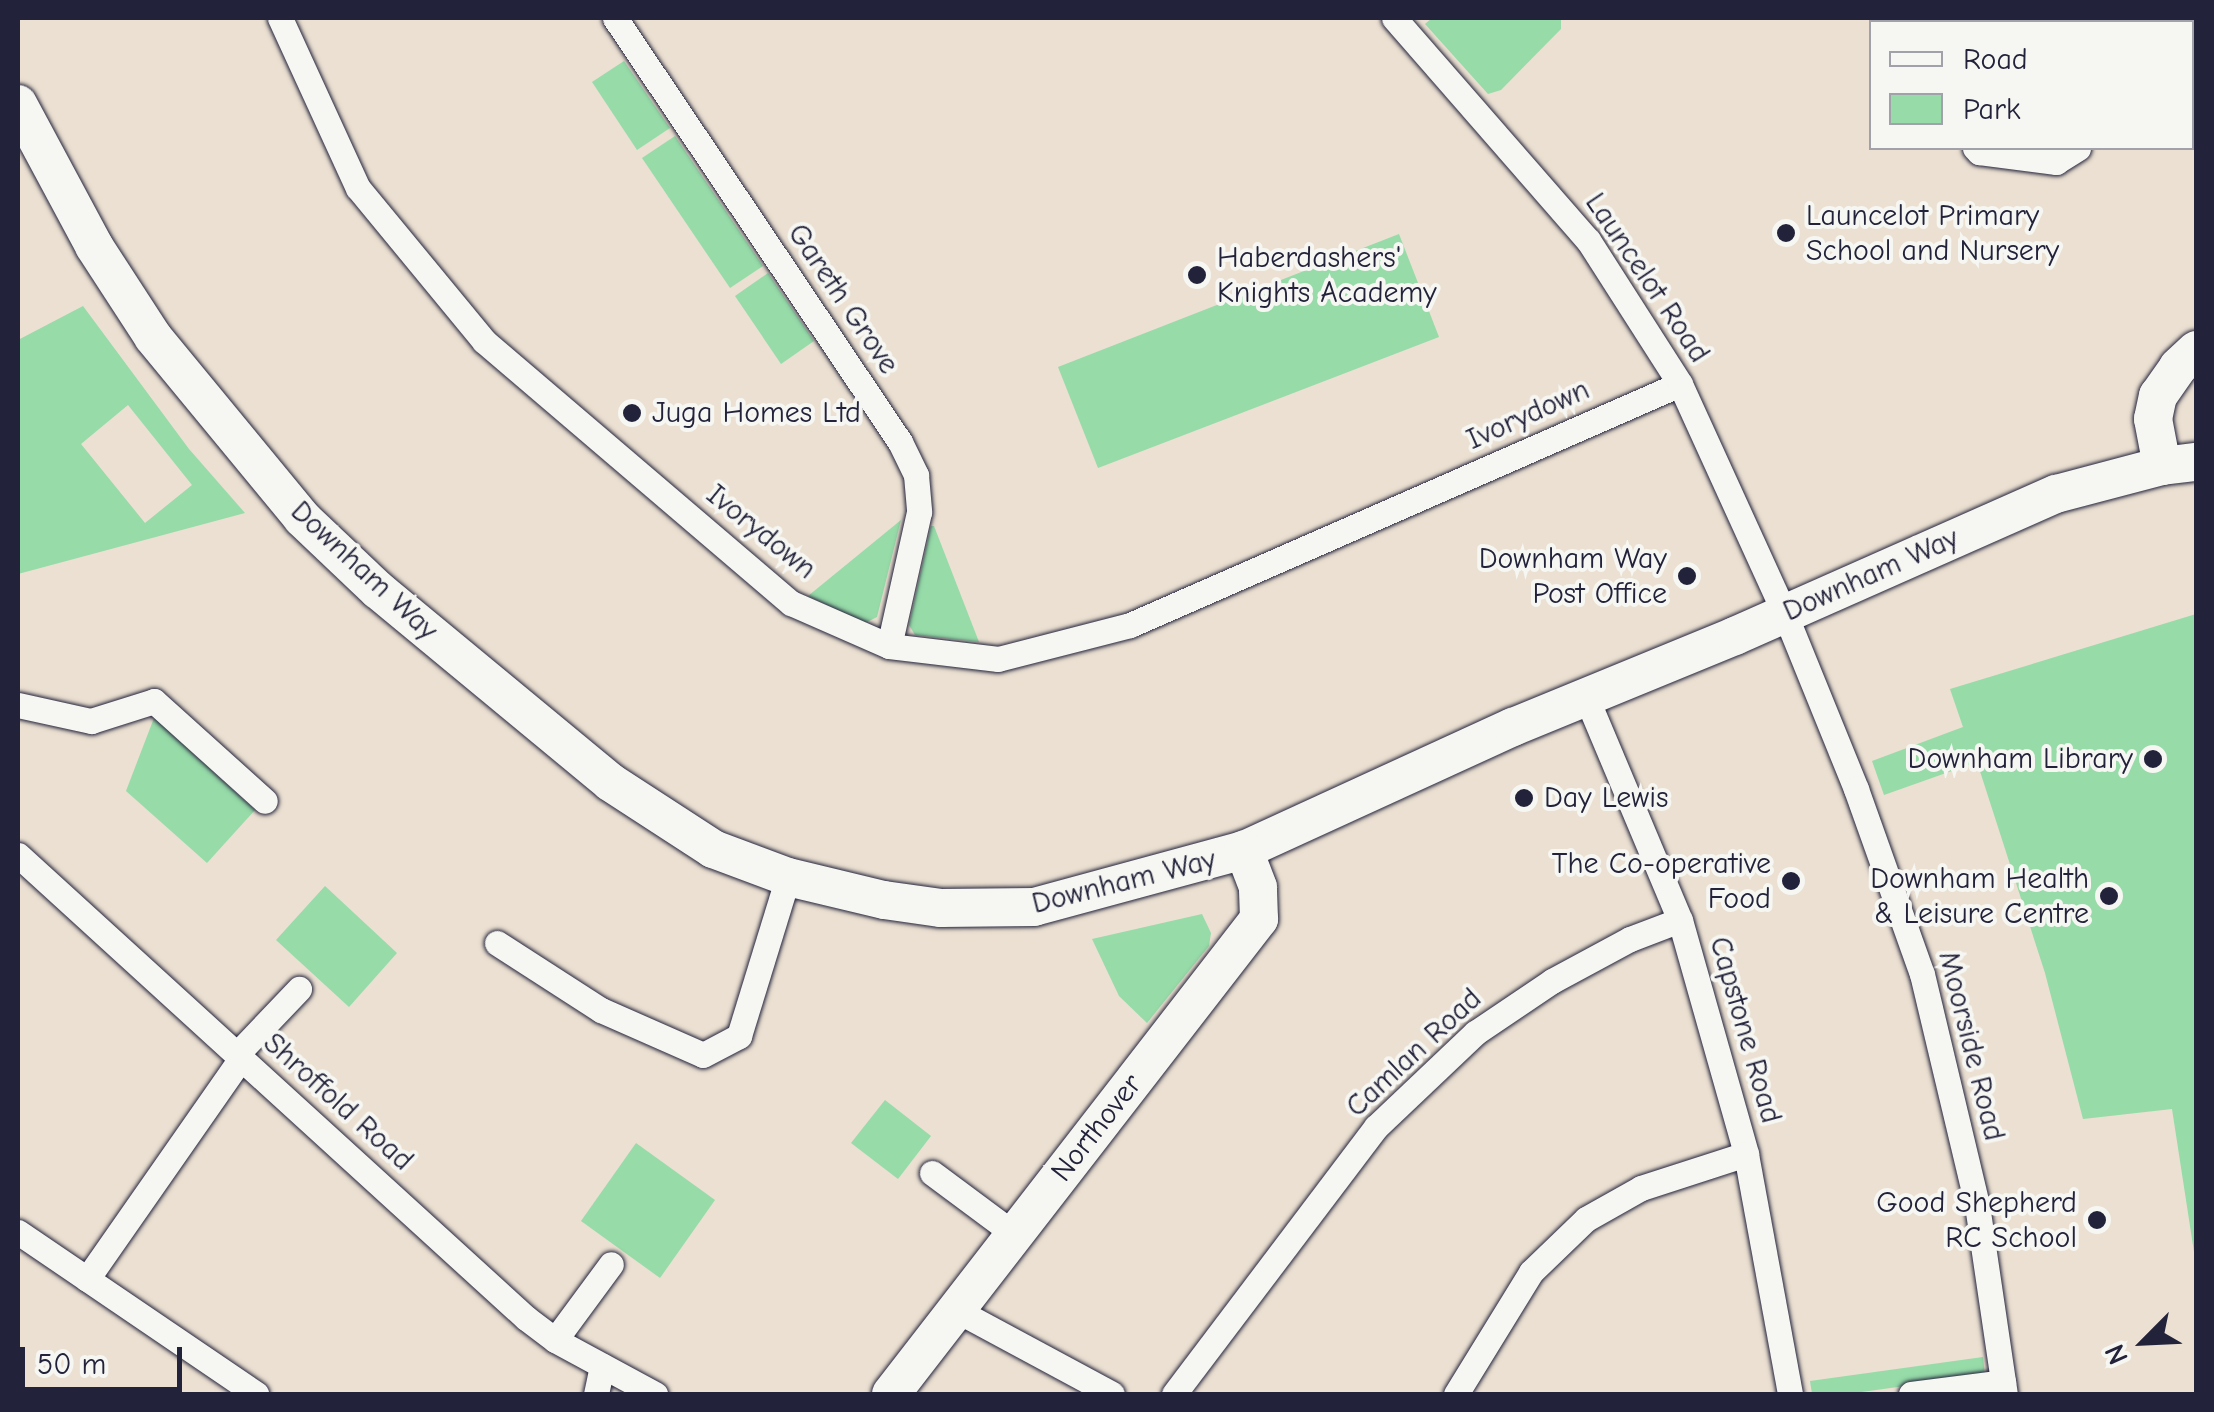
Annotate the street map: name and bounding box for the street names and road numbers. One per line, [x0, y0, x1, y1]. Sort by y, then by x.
street label: Launcelot Road [1577, 186, 1717, 370]
street label: Gareth Grove [780, 217, 906, 381]
street label: Ivorydown [1461, 372, 1595, 458]
street label: Ivorydown [699, 477, 823, 587]
street label: Downham Way [283, 494, 445, 648]
street label: Downham Way [1778, 520, 1964, 630]
street label: Downham Way [1028, 842, 1220, 922]
street label: Capstone Road [1701, 933, 1789, 1127]
street label: Moorside Road [1930, 948, 2012, 1144]
street label: Camlan Road [1339, 981, 1489, 1125]
street label: Shroffold Road [256, 1025, 420, 1179]
street label: Northover [1044, 1067, 1150, 1189]

